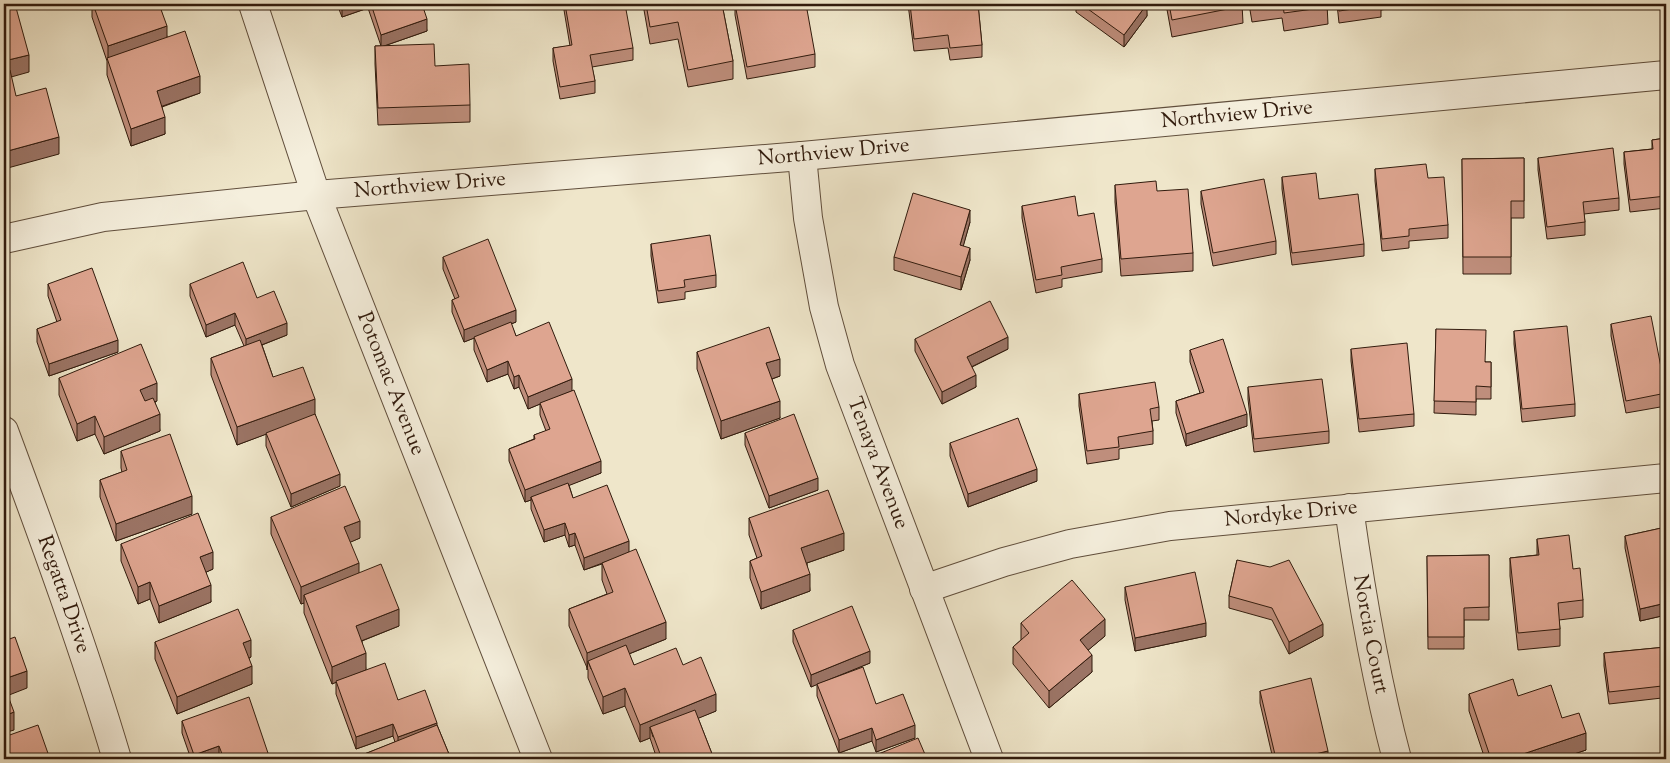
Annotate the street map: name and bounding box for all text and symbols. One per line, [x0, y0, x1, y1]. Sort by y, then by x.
street label: Northview Drive [1160, 93, 1314, 137]
street label: Northview Drive [757, 131, 911, 174]
street label: Northview Drive [353, 165, 507, 207]
street label: Potomac Avenue [349, 308, 432, 460]
street label: Tenaya Avenue [839, 393, 916, 534]
street label: Nordyke Drive [1223, 493, 1359, 536]
street label: Regatta Drive [29, 531, 98, 658]
street label: Norcia Court [1344, 573, 1396, 697]

